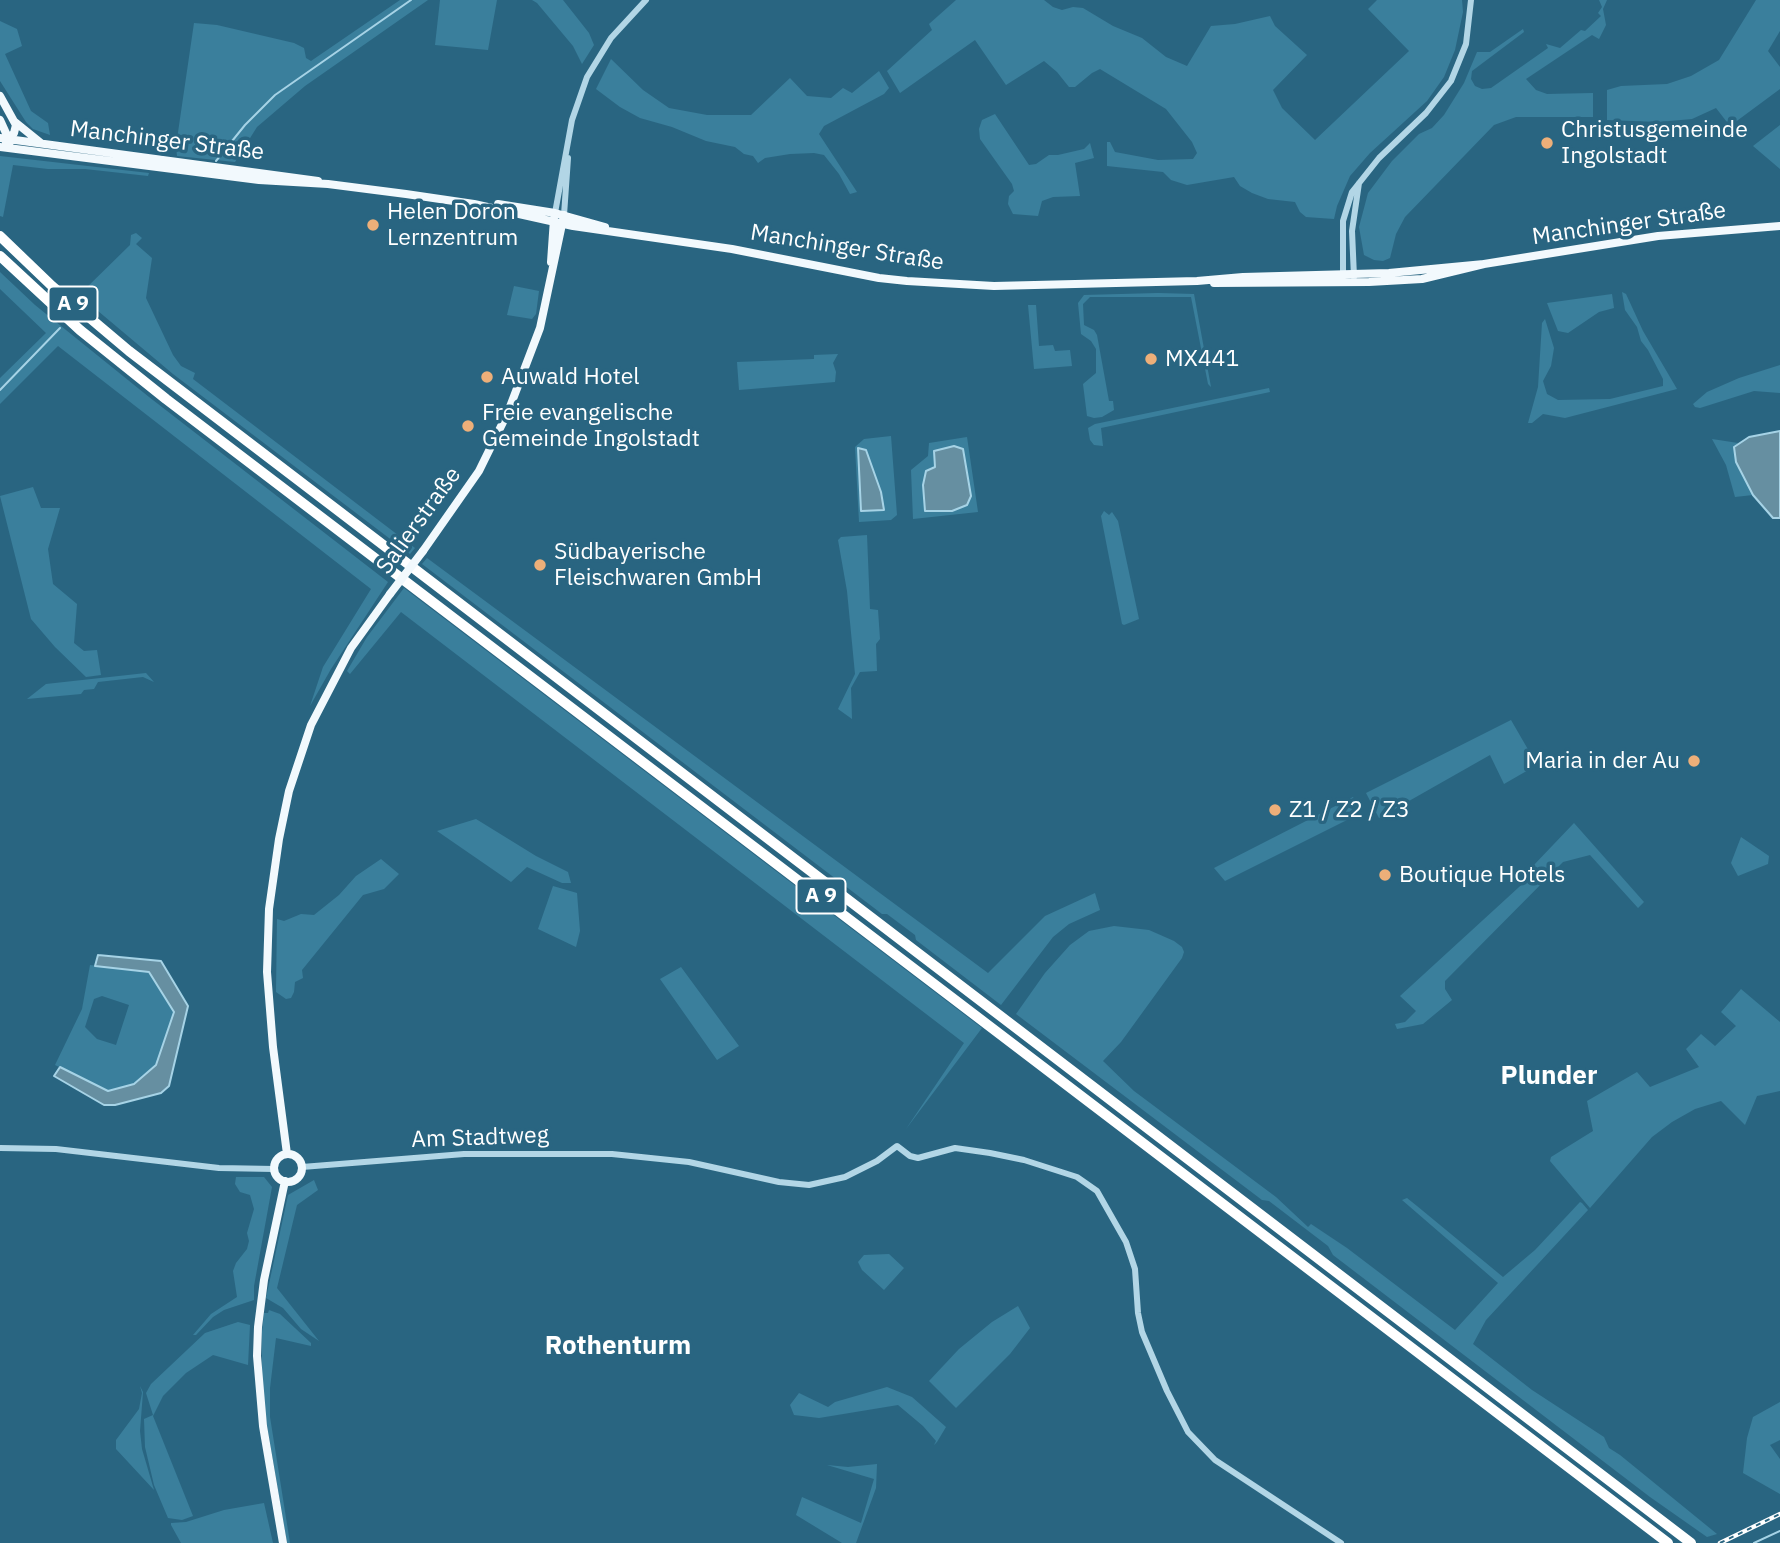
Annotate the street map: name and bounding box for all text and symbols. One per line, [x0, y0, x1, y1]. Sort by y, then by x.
street label: Manchinger Straße [68, 115, 266, 167]
place label: Christusgemeinde Ingolstadt [1561, 116, 1748, 170]
marker: Christusgemeinde Ingolstadt [1539, 135, 1555, 151]
street label: Manchinger Straße [1530, 197, 1728, 251]
place label: Helen Doron Lernzentrum [387, 198, 518, 252]
marker: Helen Doron Lernzentrum [365, 217, 381, 233]
street label: Manchinger Straße [748, 219, 946, 277]
road number: A 9 [48, 286, 98, 322]
place label: MX441 [1165, 345, 1239, 373]
marker: MX441 [1143, 351, 1159, 367]
place label: Auwald Hotel [501, 363, 640, 391]
marker: Auwald Hotel [479, 369, 495, 385]
place label: Freie evangelische Gemeinde Ingolstadt [482, 399, 700, 453]
marker: Freie evangelische Gemeinde Ingolstadt [460, 418, 476, 434]
street label: Salierstraße [371, 462, 467, 580]
place label: Südbayerische Fleischwaren GmbH [554, 538, 762, 592]
marker: Südbayerische Fleischwaren GmbH [532, 557, 548, 573]
place label: Maria in der Au [1525, 747, 1680, 775]
marker: Maria in der Au [1686, 753, 1702, 769]
place label: Z1 / Z2 / Z3 [1289, 796, 1410, 824]
marker: Z1 / Z2 / Z3 [1267, 802, 1283, 818]
place label: Boutique Hotels [1399, 861, 1565, 889]
marker: Boutique Hotels [1377, 867, 1393, 883]
road number: A 9 [796, 878, 846, 914]
district label: Plunder [1501, 1060, 1597, 1092]
street label: Am Stadtweg [411, 1122, 549, 1154]
district label: Rothenturm [545, 1330, 691, 1362]

